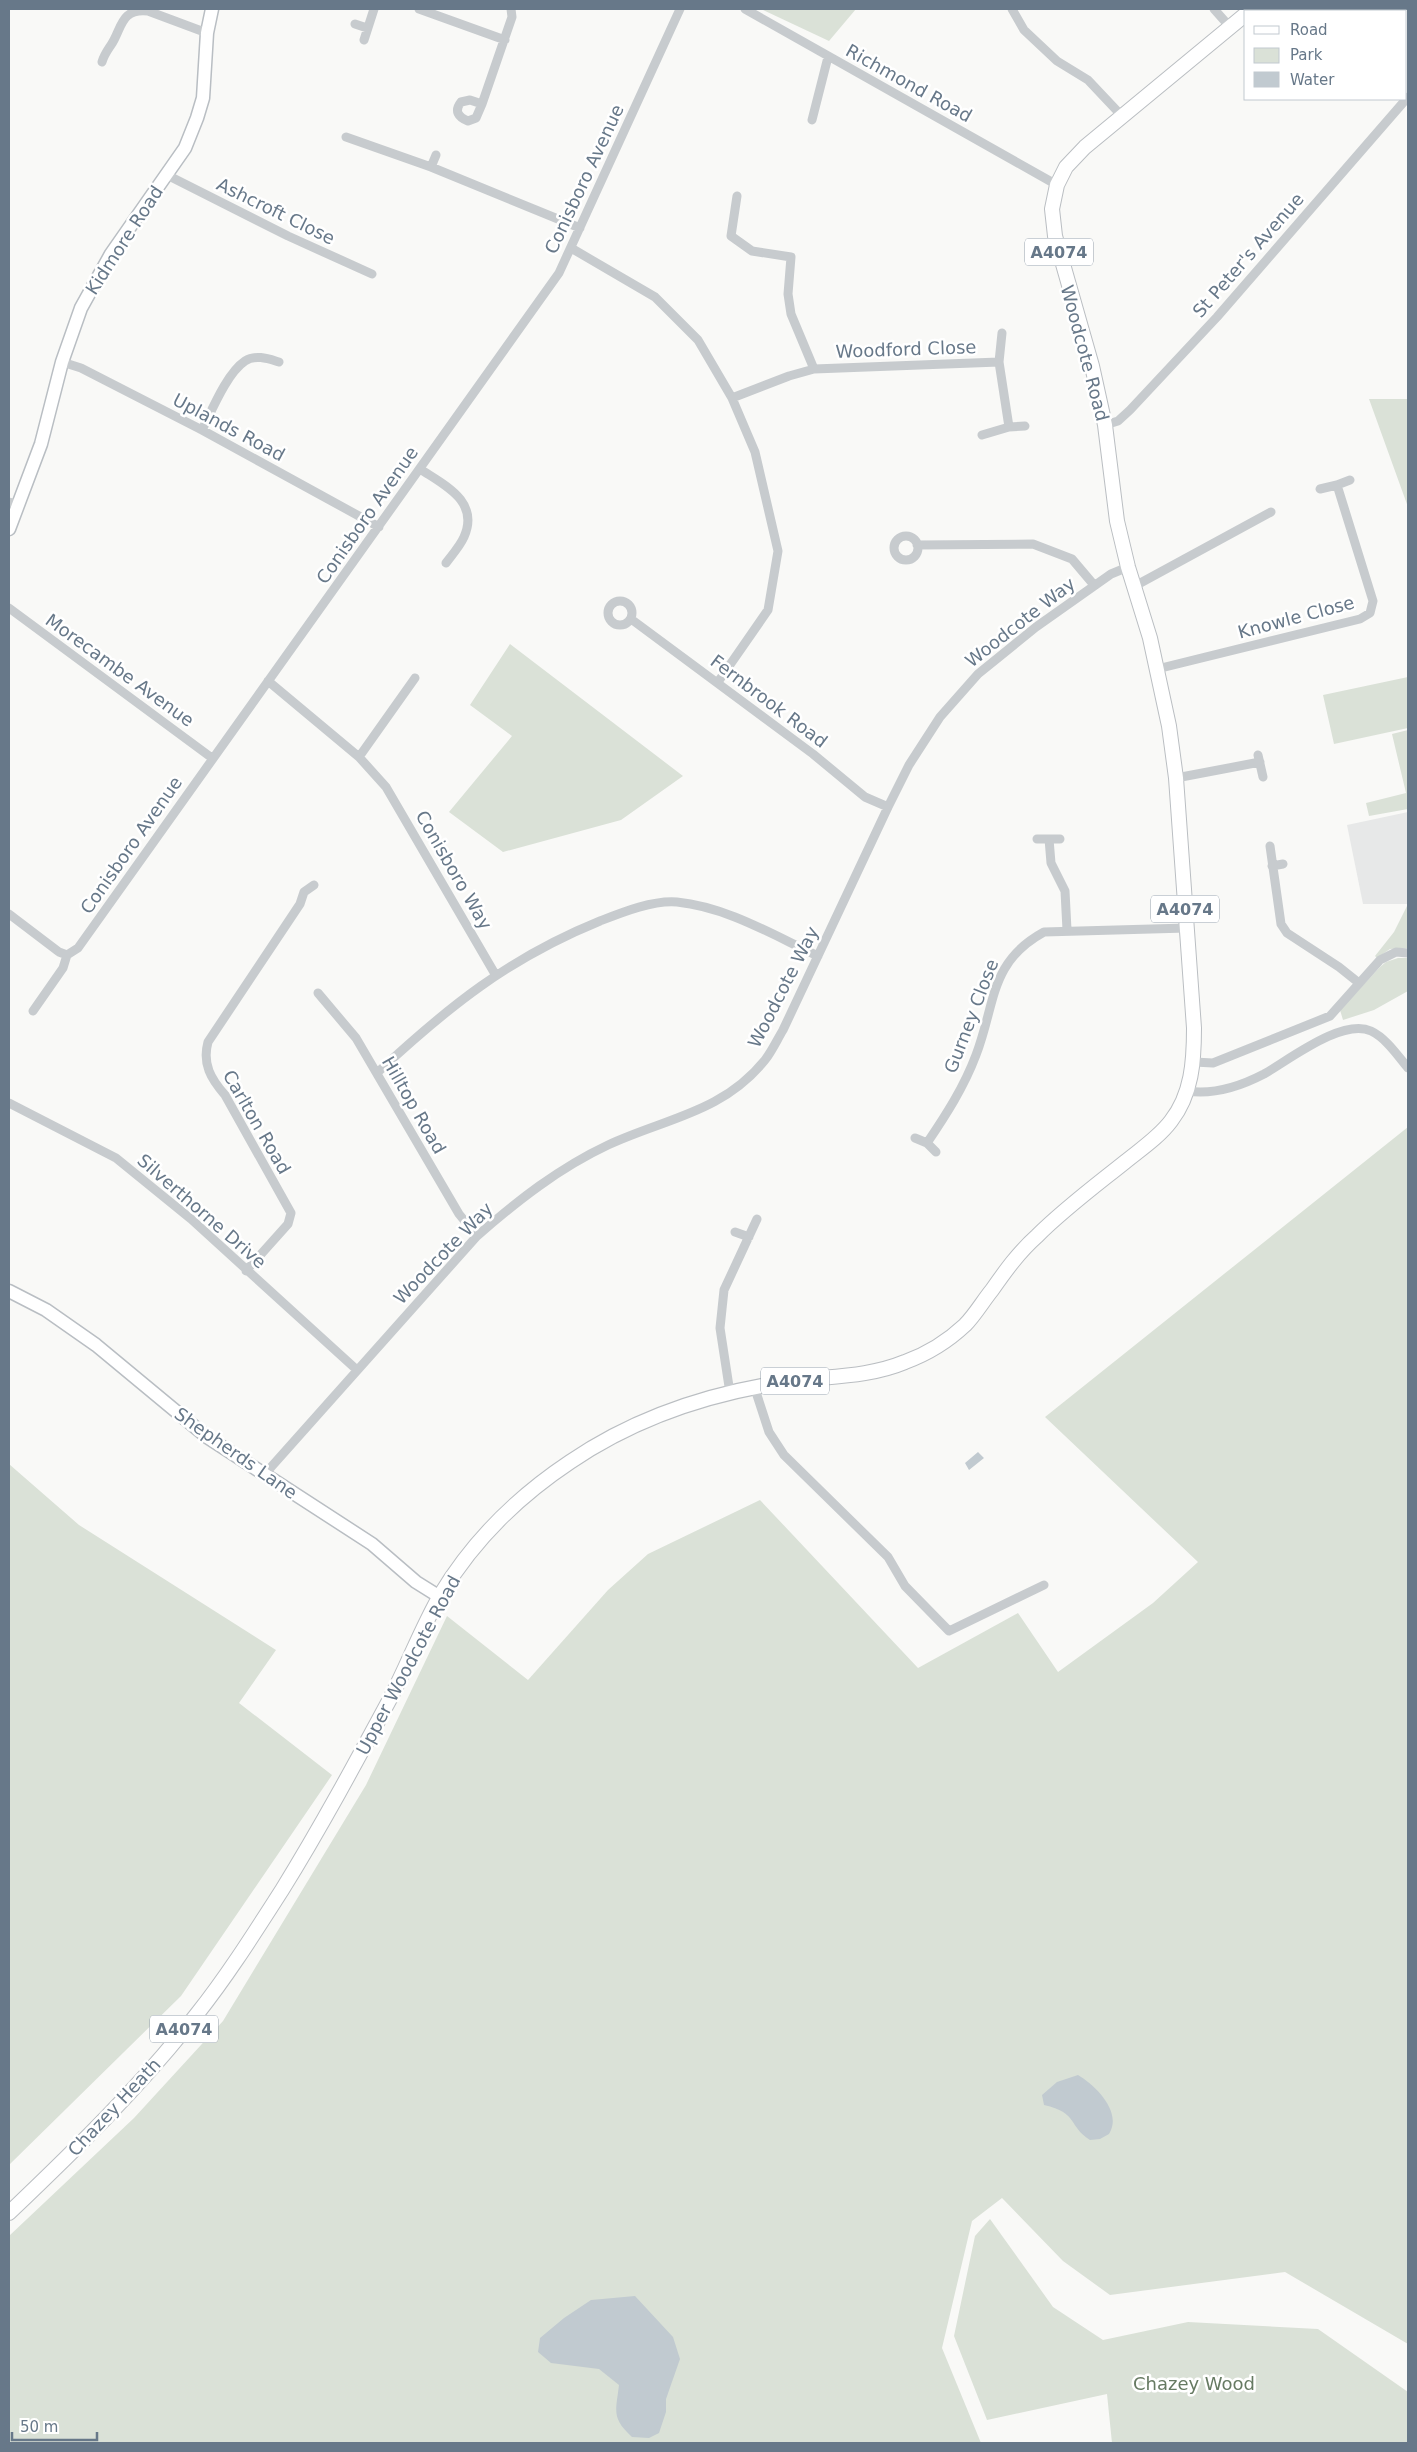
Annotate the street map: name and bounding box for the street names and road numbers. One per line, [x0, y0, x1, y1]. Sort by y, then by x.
street label: Richmond Road [842, 40, 976, 126]
street label: Conisboro Avenue [540, 101, 628, 257]
street label: Ashcroft Close [213, 173, 339, 249]
street label: Kidmore Road [81, 182, 167, 298]
street label: St Peter's Avenue [1188, 189, 1308, 321]
road number: A4074 [1025, 238, 1093, 266]
street label: Woodcote Road [1057, 283, 1113, 423]
street label: Woodford Close [835, 336, 977, 362]
street label: Uplands Road [169, 389, 289, 465]
street label: Conisboro Avenue [312, 442, 422, 588]
street label: Woodcote Way [961, 572, 1079, 671]
street label: Knowle Close [1235, 591, 1357, 643]
street label: Morecambe Avenue [42, 609, 198, 731]
street label: Fernbrook Road [706, 650, 832, 752]
street label: Conisboro Avenue [76, 772, 186, 918]
street label: Conisboro Way [411, 807, 497, 934]
road number: A4074 [1151, 896, 1219, 922]
street label: Woodcote Way [743, 923, 823, 1051]
street label: Gurney Close [940, 956, 1002, 1076]
street label: Hilltop Road [378, 1053, 450, 1157]
street label: Carlton Road [219, 1066, 295, 1178]
street label: Silverthorne Drive [133, 1150, 271, 1272]
street label: Woodcote Way [389, 1198, 497, 1308]
road number: A4074 [761, 1368, 829, 1394]
street label: Shepherds Lane [171, 1403, 301, 1503]
street label: Upper Woodcote Road [352, 1572, 464, 1758]
road number: A4074 [150, 2016, 218, 2042]
street label: Chazey Heath [63, 2054, 165, 2160]

